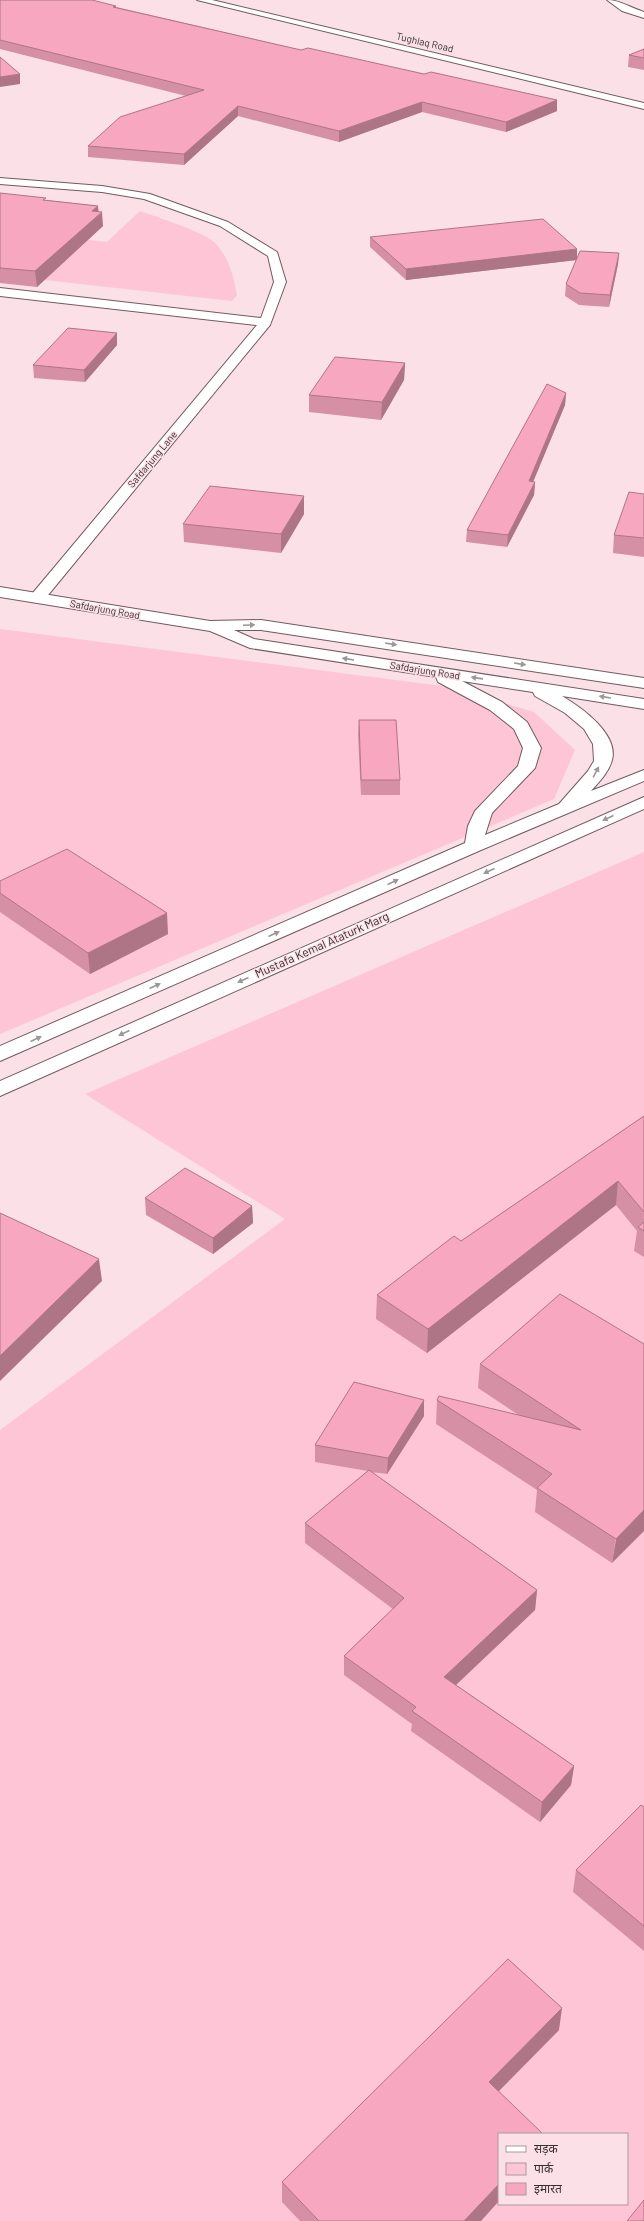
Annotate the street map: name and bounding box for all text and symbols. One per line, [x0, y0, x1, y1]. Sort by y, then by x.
street label: Tughlaq Road [395, 30, 455, 54]
street label: Safdarjung Lane [125, 428, 179, 490]
street label: Safdarjung Road [69, 597, 141, 621]
one-way arrow [243, 622, 256, 628]
one-way arrow [385, 642, 397, 648]
one-way arrow [342, 656, 354, 662]
street label: Safdarjung Road [389, 659, 461, 681]
one-way arrow [514, 661, 526, 667]
one-way arrow [471, 675, 483, 681]
one-way arrow [599, 694, 612, 700]
one-way arrow [593, 766, 599, 778]
one-way arrow [603, 815, 614, 821]
one-way arrow [484, 868, 495, 874]
one-way arrow [387, 879, 398, 885]
street label: Mustafa Kemal Ataturk Marg [252, 908, 391, 980]
one-way arrow [268, 931, 279, 937]
one-way arrow [237, 977, 248, 983]
one-way arrow [149, 983, 161, 989]
one-way arrow [118, 1030, 129, 1036]
one-way arrow [30, 1035, 42, 1041]
legend [498, 2133, 628, 2205]
text: सड़क [534, 2141, 559, 2156]
text: पार्क [534, 2161, 554, 2175]
text: इमारत [534, 2181, 563, 2196]

